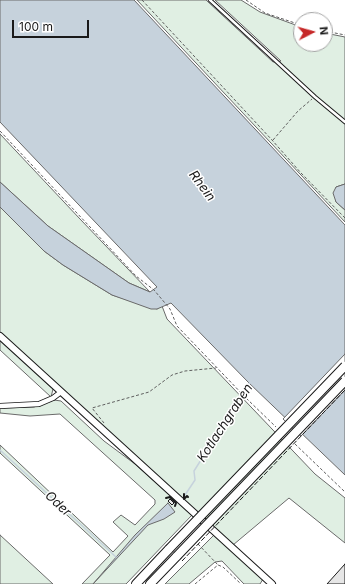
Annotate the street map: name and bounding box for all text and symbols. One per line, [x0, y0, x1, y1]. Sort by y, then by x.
scale bar [14, 12, 91, 38]
north arrow [293, 12, 333, 52]
text: 100 m [19, 19, 53, 34]
text: N [317, 26, 331, 36]
water label: Rhein [185, 168, 219, 204]
water label: Kotlachgraben [194, 381, 256, 465]
water label: Oder [42, 488, 74, 520]

